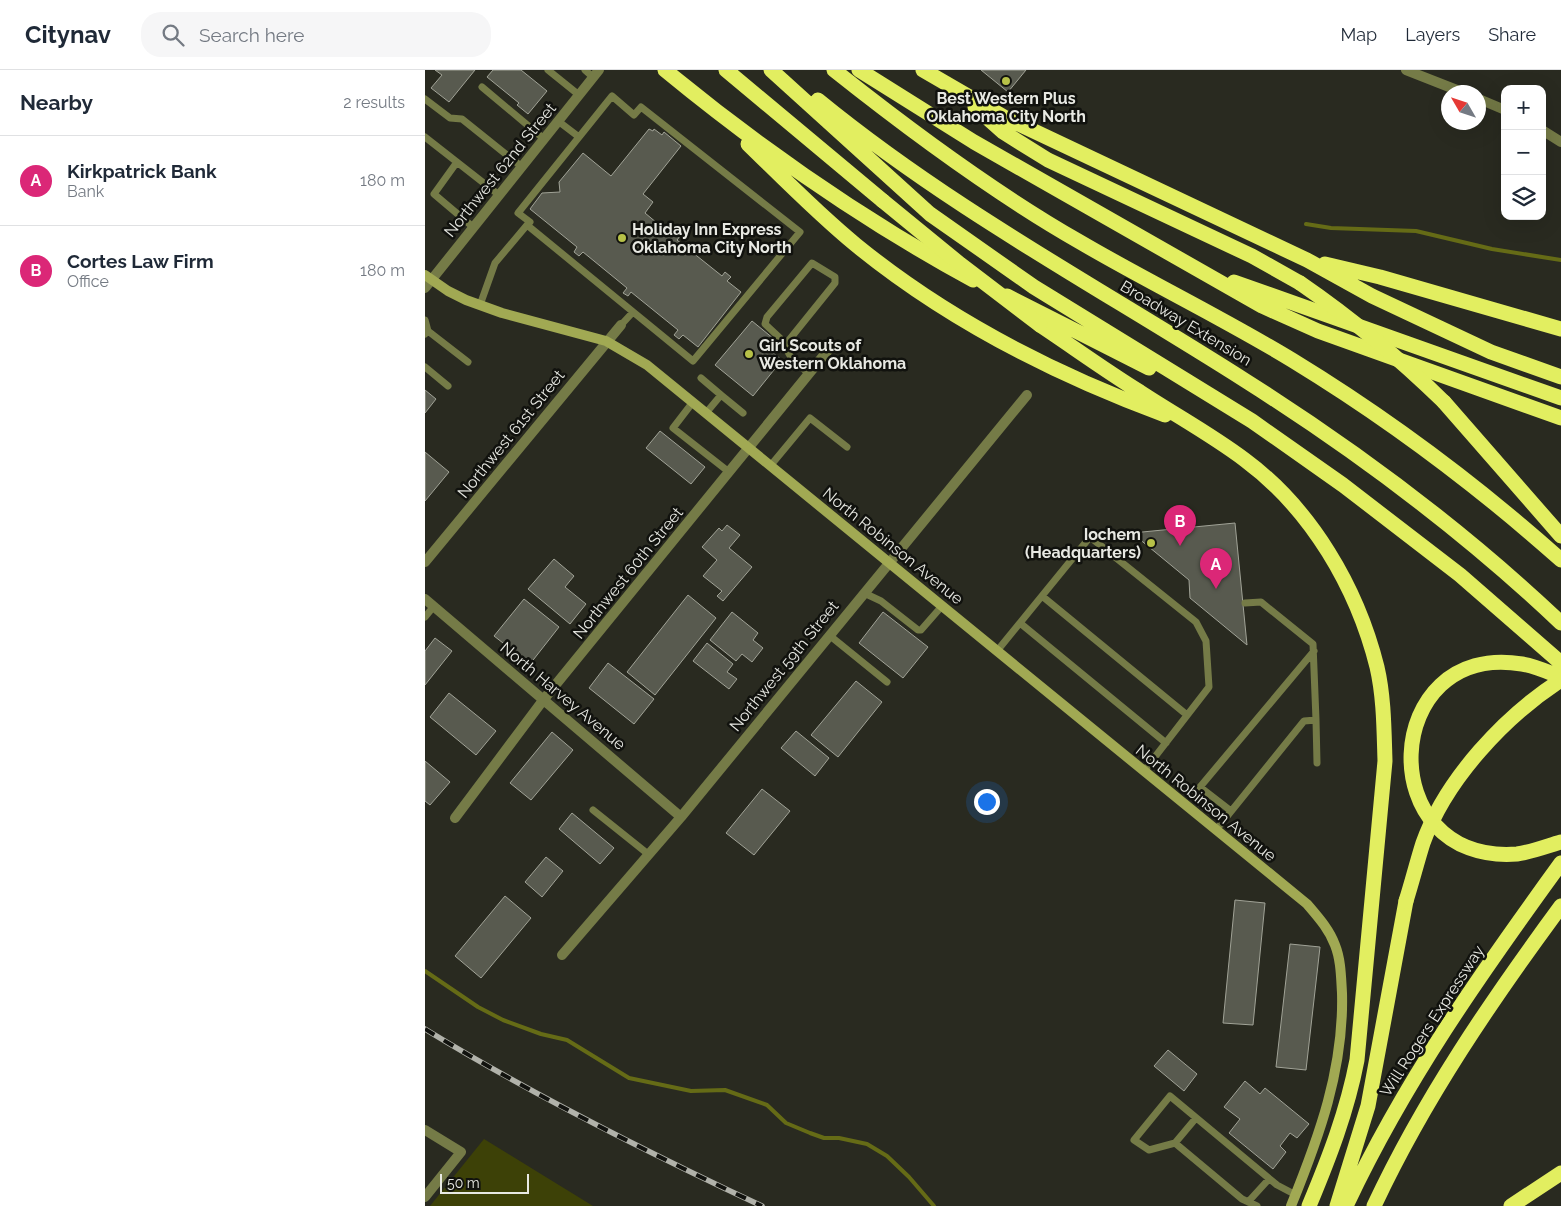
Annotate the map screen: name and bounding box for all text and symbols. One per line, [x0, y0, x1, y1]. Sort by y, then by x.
search box [141, 12, 491, 57]
text: Citynav [25, 20, 111, 49]
icon: search [159, 21, 187, 49]
text: Search here [199, 24, 304, 46]
text: Map [1341, 24, 1377, 45]
text: Layers [1405, 24, 1460, 45]
text: Share [1488, 24, 1536, 45]
marker: Best Western Plus Oklahoma City North [1000, 75, 1012, 87]
north arrow [1441, 85, 1486, 130]
map controls [1501, 85, 1546, 220]
button: + [1501, 85, 1546, 130]
place label: Best Western Plus Oklahoma City North [926, 89, 1086, 126]
text: Nearby [20, 90, 93, 115]
text: 2 results [343, 93, 405, 112]
street label: Northwest 62nd Street [440, 99, 560, 241]
button: − [1501, 130, 1546, 175]
text: Kirkpatrick Bank [67, 160, 217, 182]
text: A [31, 171, 41, 190]
text: 180 m [360, 171, 405, 190]
button: layers [1501, 175, 1546, 220]
text: Bank [67, 182, 104, 201]
place label: Holiday Inn Express Oklahoma City North [632, 220, 792, 257]
marker: Holiday Inn Express Oklahoma City North [616, 232, 628, 244]
text: Cortes Law Firm [67, 250, 214, 272]
text: B [31, 261, 41, 280]
text: 180 m [360, 261, 405, 280]
text: Office [67, 272, 109, 291]
street label: Broadway Extension [1117, 276, 1255, 370]
place label: Girl Scouts of Western Oklahoma [759, 336, 906, 373]
marker: Girl Scouts of Western Oklahoma [743, 348, 755, 360]
street label: Northwest 61st Street [454, 366, 569, 502]
street label: North Robinson Avenue [819, 484, 967, 608]
street label: Northwest 60th Street [569, 503, 687, 643]
pin: B [1164, 505, 1196, 546]
place label: Iochem (Headquarters) [1025, 525, 1141, 562]
marker: Iochem (Headquarters) [1145, 537, 1157, 549]
pin: A [1200, 548, 1232, 589]
street label: Northwest 59th Street [726, 596, 843, 735]
street label: North Harvey Avenue [497, 638, 629, 754]
street label: North Robinson Avenue [1132, 741, 1280, 865]
your location [974, 789, 1000, 815]
street label: Will Rogers Expressway [1376, 942, 1488, 1100]
scale bar [440, 1171, 529, 1194]
text: 50 m [447, 1175, 480, 1191]

